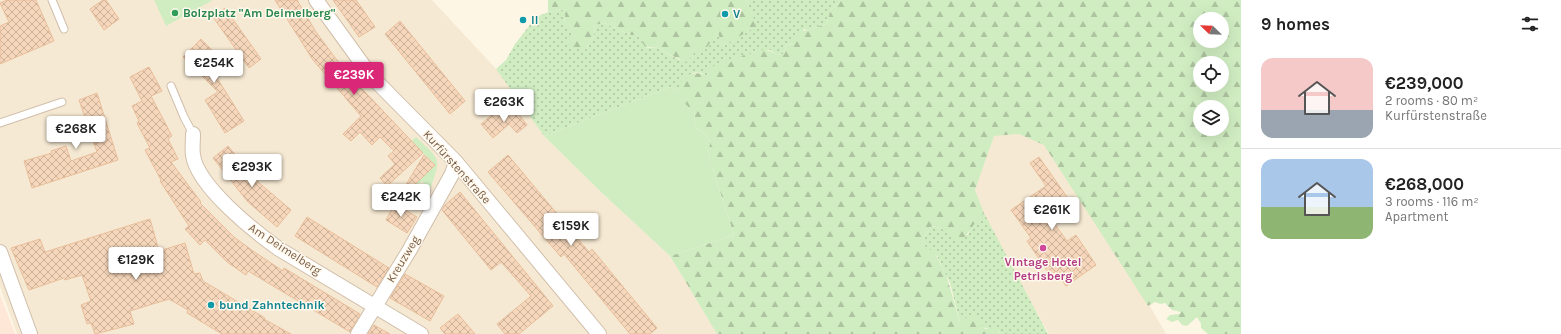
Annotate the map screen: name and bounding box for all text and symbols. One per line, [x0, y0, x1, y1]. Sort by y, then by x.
place label: Bolzplatz "Am Deimelberg" [183, 6, 336, 20]
place label: V [733, 7, 741, 21]
marker: Bolzplatz "Am Deimelberg" [170, 8, 180, 18]
marker: V [720, 9, 730, 19]
north arrow [1193, 12, 1229, 48]
map controls [1193, 12, 1229, 136]
place label: II [531, 13, 538, 27]
icon: filters [1519, 13, 1541, 35]
text: 9 homes [1261, 14, 1330, 34]
marker: II [518, 15, 528, 25]
pin: €254K [186, 50, 242, 84]
text: €254K [194, 55, 234, 70]
button: locate [1193, 56, 1229, 92]
pin: €239K [326, 62, 382, 96]
text: €239K [334, 67, 374, 82]
text: €239,000 [1385, 73, 1464, 93]
icon: home [1293, 74, 1341, 122]
pin: €263K [476, 89, 532, 123]
text: 2 rooms · 80 m² [1385, 93, 1478, 108]
text: €263K [484, 94, 524, 109]
button: layers [1193, 100, 1229, 136]
text: Kurfürstenstraße [1385, 108, 1487, 123]
pin: €268K [48, 116, 104, 150]
text: €268K [56, 121, 96, 136]
street label: Kurfürstenstraße [420, 127, 494, 207]
pin: €293K [224, 154, 280, 188]
text: €293K [232, 159, 272, 174]
text: €268,000 [1385, 174, 1464, 194]
icon: home [1293, 175, 1341, 223]
pin: €242K [373, 184, 429, 218]
text: €242K [381, 189, 421, 204]
text: 3 rooms · 116 m² [1385, 194, 1479, 209]
pin: €261K [1024, 197, 1080, 231]
text: €261K [1033, 202, 1071, 217]
text: Apartment [1385, 209, 1448, 224]
pin: €159K [543, 213, 599, 247]
text: €159K [553, 218, 589, 233]
street label: Am Deimelberg [246, 220, 324, 278]
street label: Kreuzweg [384, 233, 423, 285]
marker: Vintage Hotel Petrisberg [1038, 243, 1048, 253]
pin: €129K [108, 247, 164, 281]
text: €129K [117, 252, 155, 267]
place label: Vintage Hotel Petrisberg [1005, 255, 1081, 283]
place label: bund Zahntechnik [219, 298, 325, 312]
marker: bund Zahntechnik [206, 300, 216, 310]

